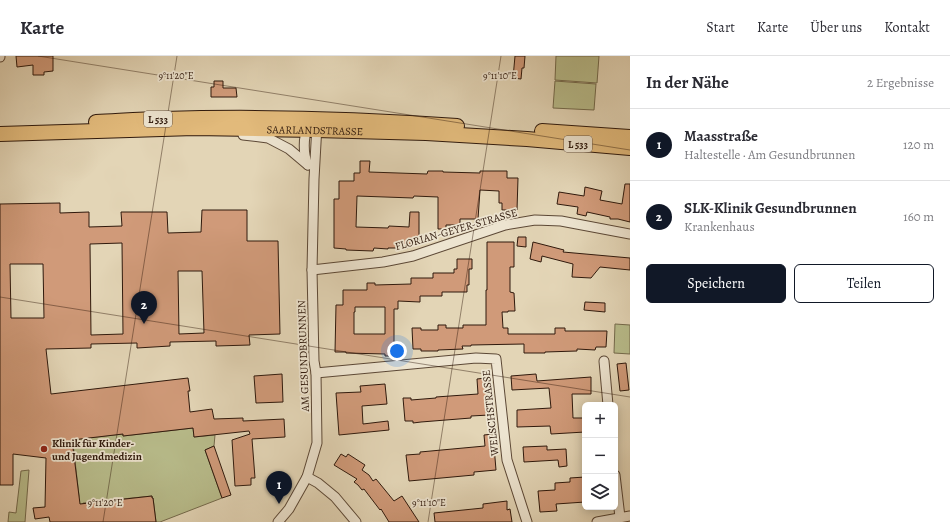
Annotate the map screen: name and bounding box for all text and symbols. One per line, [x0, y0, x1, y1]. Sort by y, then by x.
text: Karte [20, 15, 64, 41]
text: Start [706, 18, 735, 37]
text: Karte [757, 18, 788, 37]
text: Über uns [810, 18, 862, 37]
text: Kontakt [884, 18, 930, 37]
text: 9°11'20"E [158, 69, 194, 82]
text: 9°11'10"E [483, 69, 517, 82]
text: In der Nähe [646, 71, 729, 94]
text: 2 Ergebnisse [867, 74, 934, 91]
road number: L 533 [144, 111, 172, 127]
street label: SAARLANDSTRASSE [266, 122, 363, 139]
text: Maasstraße [684, 126, 758, 146]
road number: L 533 [564, 136, 592, 152]
text: 1 [657, 136, 661, 153]
text: 120 m [903, 136, 934, 153]
text: Haltestelle · Am Gesundbrunnen [684, 146, 855, 163]
text: SLK-Klinik Gesundbrunnen [684, 198, 857, 218]
street label: FLORIAN-GEYER-STRASSE [393, 205, 519, 254]
text: 2 [656, 208, 662, 225]
text: 160 m [903, 208, 934, 225]
text: Krankenhaus [684, 218, 755, 235]
button: Speichern [646, 264, 786, 303]
button: Teilen [794, 264, 934, 303]
pin: 2 [131, 291, 157, 324]
street label: AM GESUNDBRUNNEN [294, 300, 313, 413]
your location [387, 341, 407, 361]
street label: WELSCHSTRASSE [479, 369, 503, 458]
map controls [582, 402, 618, 510]
button: + [582, 402, 618, 438]
place label: Klinik für Kinder- und Jugendmedizin [52, 436, 142, 464]
button: − [582, 438, 618, 474]
marker: Klinik für Kinder- und Jugendmedizin [39, 444, 49, 454]
pin: 1 [266, 471, 292, 504]
button: layers [582, 474, 618, 510]
text: 9°11'20"E [87, 496, 123, 509]
text: 9°11'10"E [412, 496, 446, 509]

